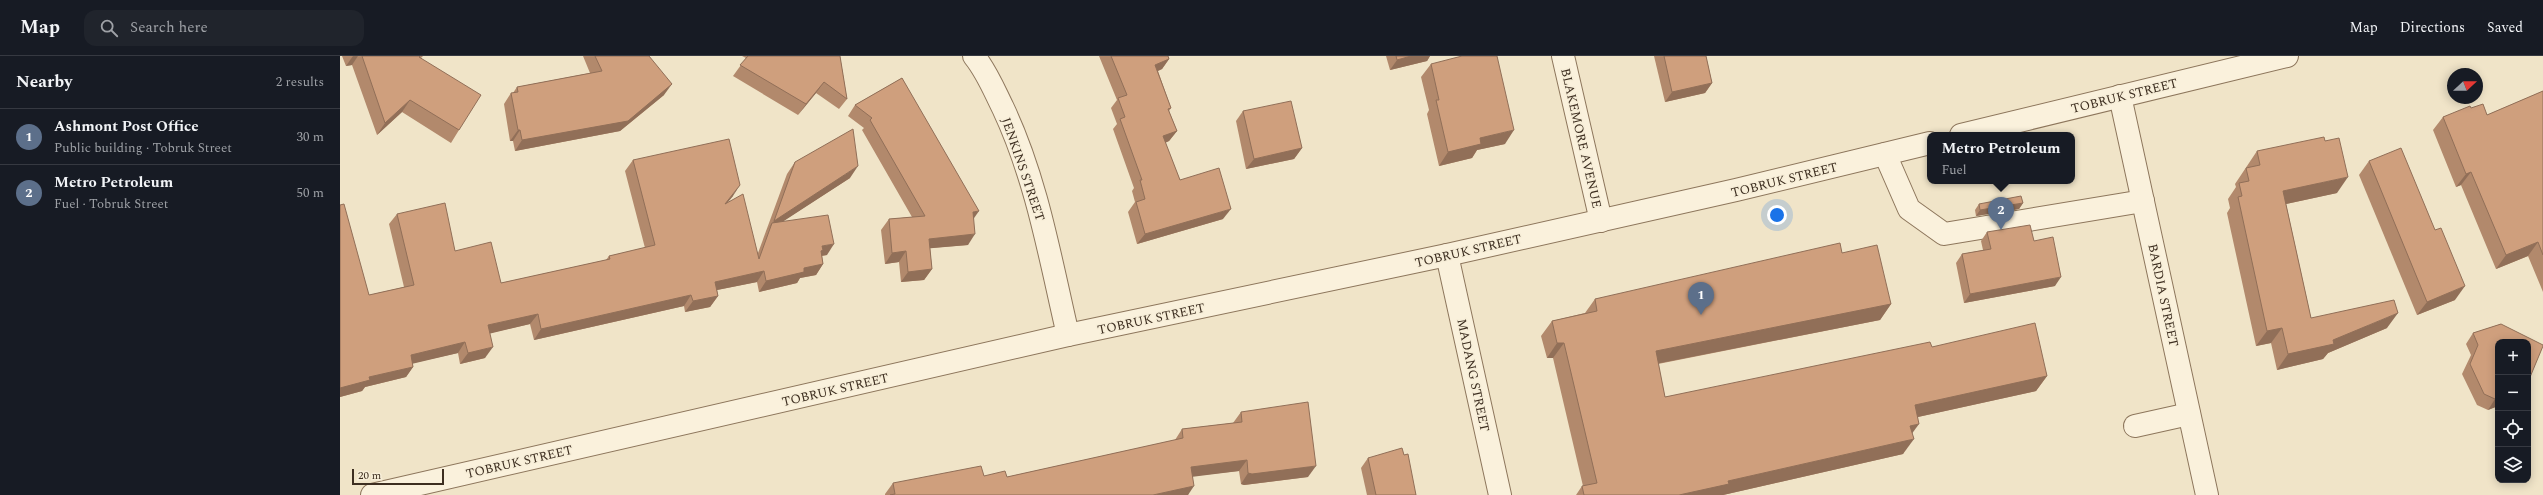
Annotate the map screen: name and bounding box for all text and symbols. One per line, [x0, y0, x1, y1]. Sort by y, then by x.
search box [84, 10, 364, 46]
text: Map [20, 13, 60, 42]
text: Search here [130, 16, 208, 39]
icon: search [98, 17, 120, 39]
text: Map [2350, 17, 2378, 38]
text: Directions [2400, 17, 2465, 38]
text: Saved [2487, 17, 2523, 38]
street label: BLAKEMORE AVENUE [1555, 66, 1607, 210]
north arrow [2447, 68, 2483, 104]
text: Nearby [16, 69, 72, 95]
text: 2 results [276, 72, 324, 92]
street label: TOBRUK STREET [2069, 73, 2180, 119]
text: Ashmont Post Office [54, 115, 199, 138]
street label: JENKINS STREET [996, 115, 1050, 224]
text: 1 [25, 127, 33, 147]
text: 30 m [297, 127, 324, 147]
popup [1927, 132, 2075, 184]
text: Metro Petroleum [1941, 137, 2061, 160]
text: Public building · Tobruk Street [54, 138, 232, 158]
street label: TOBRUK STREET [1729, 157, 1840, 203]
text: Fuel [1941, 160, 1967, 180]
text: Metro Petroleum [54, 171, 173, 194]
text: 2 [25, 183, 33, 203]
text: 50 m [297, 183, 324, 203]
text: Fuel · Tobruk Street [54, 194, 168, 214]
pin: 2 [1988, 197, 2014, 230]
your location [1767, 205, 1787, 225]
street label: TOBRUK STREET [1413, 229, 1524, 273]
street label: BARDIA STREET [2142, 242, 2184, 349]
pin: 1 [1688, 282, 1714, 315]
street label: TOBRUK STREET [1096, 298, 1207, 340]
street label: MADANG STREET [1451, 317, 1495, 434]
map controls [2495, 339, 2531, 483]
button: + [2495, 339, 2531, 375]
street label: TOBRUK STREET [780, 368, 891, 412]
button: − [2495, 375, 2531, 411]
button: locate [2495, 411, 2531, 447]
street label: TOBRUK STREET [464, 440, 575, 484]
button: layers [2495, 447, 2531, 483]
scale bar [352, 467, 444, 486]
text: 20 m [358, 467, 381, 484]

